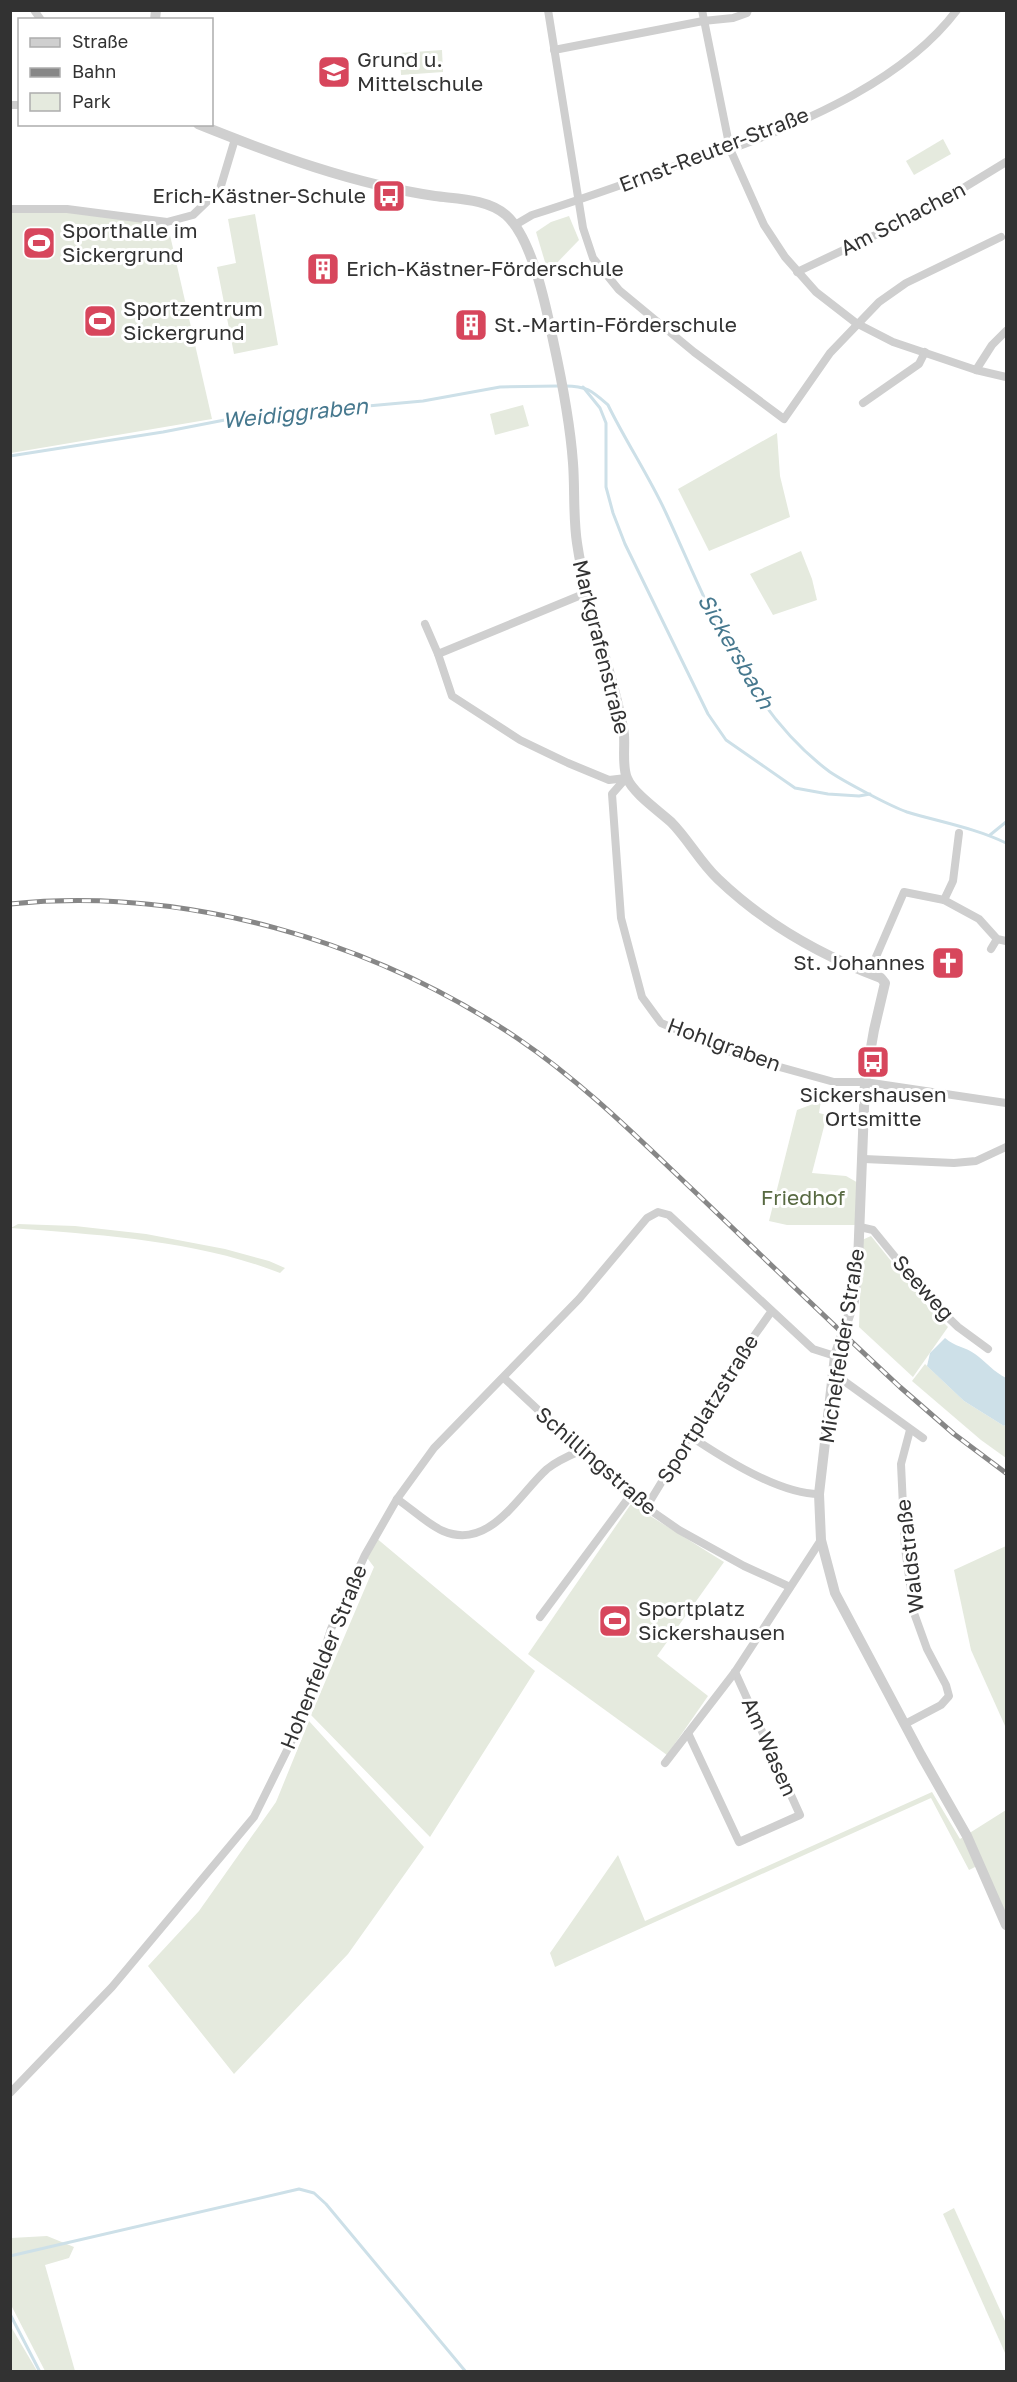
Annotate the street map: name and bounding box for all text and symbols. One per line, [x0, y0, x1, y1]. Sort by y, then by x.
legend [18, 18, 213, 126]
text: Straße [72, 30, 128, 52]
place label: Grund u. Mittelschule [357, 46, 483, 96]
school or university icon: Grund u. Mittelschule [316, 54, 352, 90]
text: Bahn [72, 60, 116, 82]
text: Park [72, 90, 111, 112]
street label: Ernst-Reuter-Straße [615, 101, 812, 197]
street label: Am Schachen [836, 175, 969, 261]
bus stop icon: Erich-Kästner-Schule [371, 178, 407, 214]
place label: Erich-Kästner-Schule [152, 182, 366, 208]
place label: Sporthalle im Sickergrund [62, 217, 198, 267]
sports icon: Sporthalle im Sickergrund [21, 225, 57, 261]
building icon: Erich-Kästner-Förderschule [305, 251, 341, 287]
place label: Erich-Kästner-Förderschule [346, 255, 624, 281]
place label: Sportzentrum Sickergrund [123, 295, 263, 345]
sports icon: Sportzentrum Sickergrund [82, 303, 118, 339]
building icon: St.-Martin-Förderschule [453, 307, 489, 343]
place label: St.-Martin-Förderschule [494, 311, 737, 337]
water label: Weidiggraben [221, 391, 370, 434]
street label: Markgrafenstraße [568, 557, 636, 737]
water label: Sickersbach [693, 588, 781, 714]
church icon: St. Johannes [930, 945, 966, 981]
place label: St. Johannes [793, 949, 925, 975]
street label: Hohlgraben [664, 1012, 785, 1077]
bus stop icon: Sickershausen Ortsmitte [855, 1044, 891, 1080]
place label: Sickershausen Ortsmitte [799, 1081, 947, 1131]
park label: Friedhof [761, 1184, 846, 1210]
street label: Michelfelder Straße [813, 1247, 869, 1445]
street label: Seeweg [887, 1249, 960, 1326]
street label: Sportplatzstraße [651, 1329, 763, 1488]
street label: Schillingstraße [531, 1401, 663, 1520]
street label: Waldstraße [889, 1498, 929, 1614]
street label: Hohenfelder Straße [274, 1560, 372, 1753]
place label: Sportplatz Sickershausen [638, 1595, 785, 1645]
sports icon: Sportplatz Sickershausen [597, 1603, 633, 1639]
street label: Am Wasen [737, 1693, 803, 1800]

